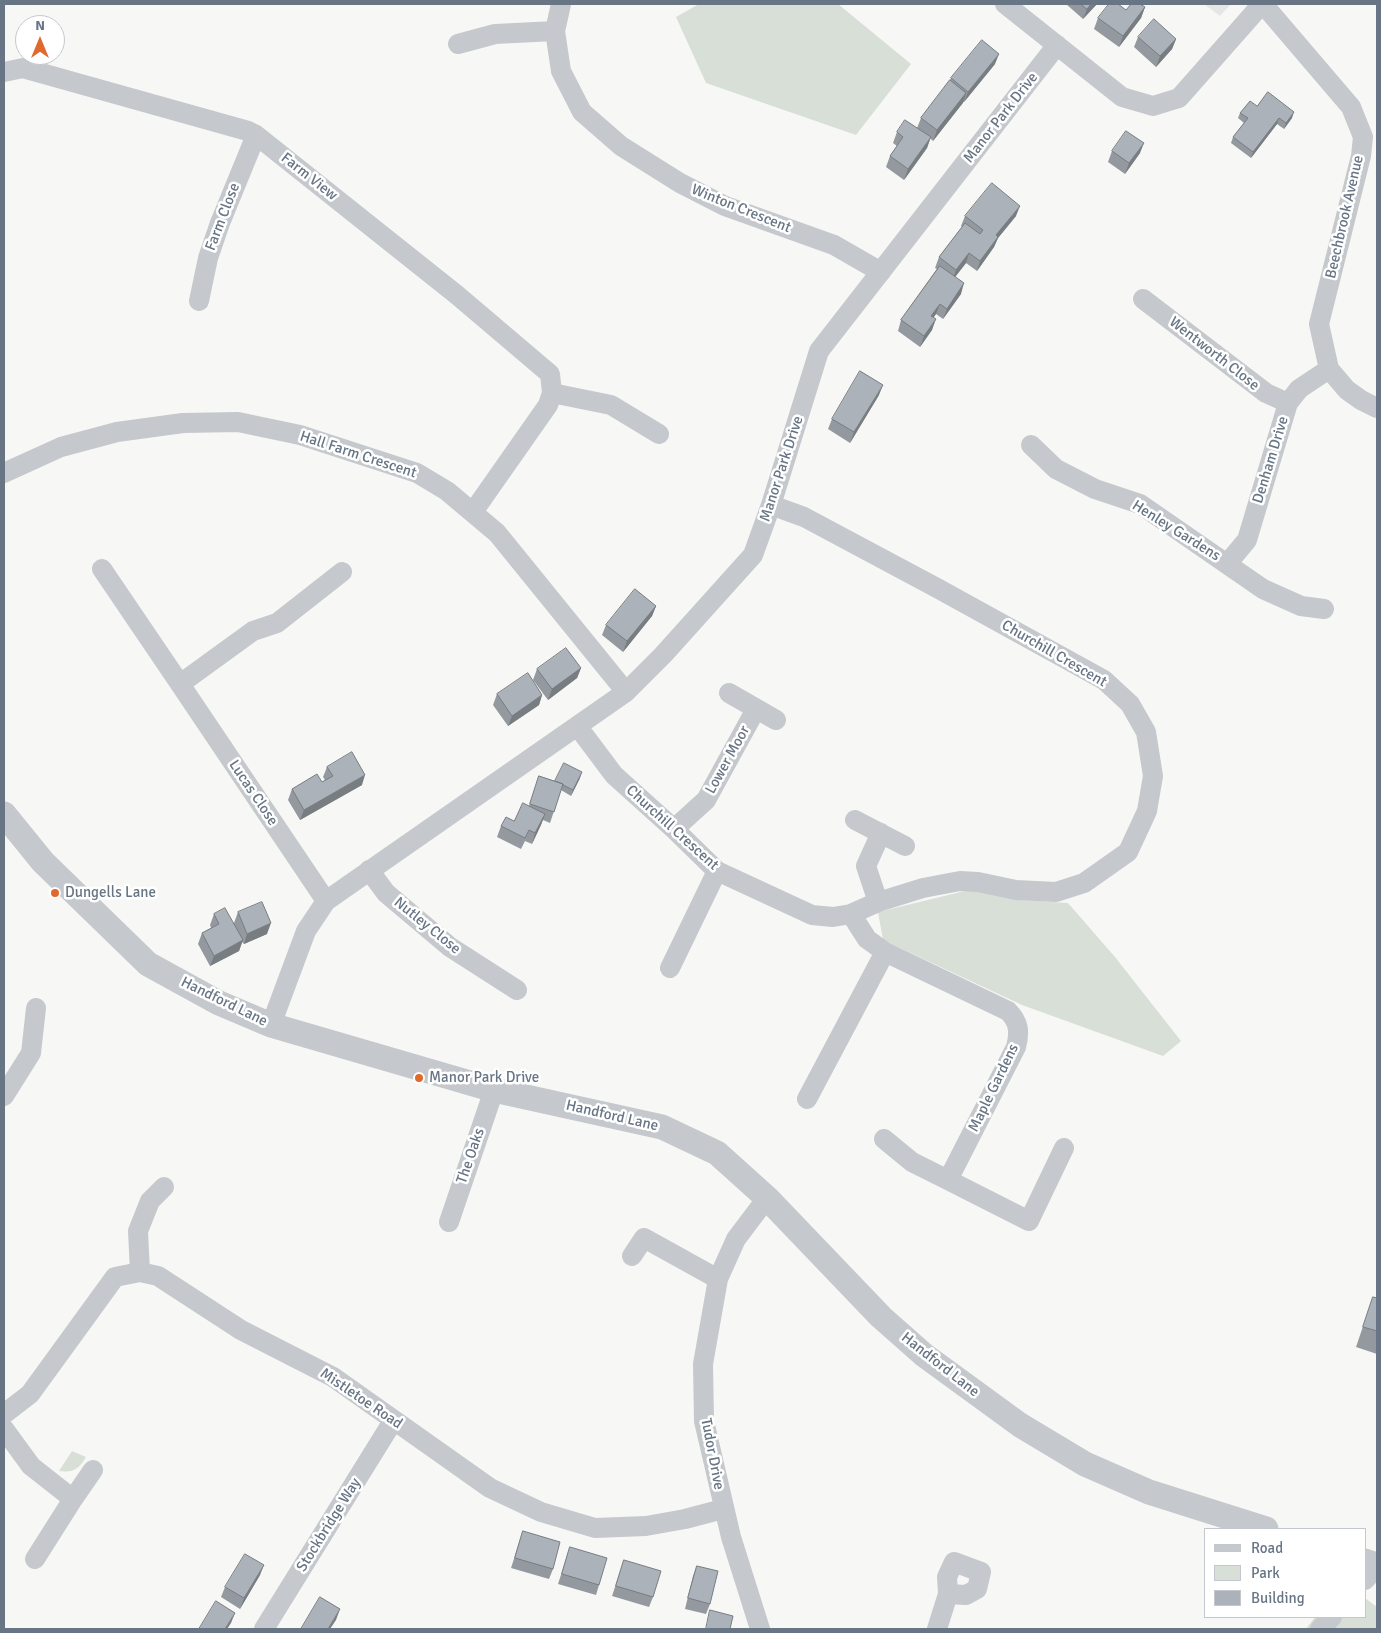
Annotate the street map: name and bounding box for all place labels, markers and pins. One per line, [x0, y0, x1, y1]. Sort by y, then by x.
place label: Dungells Lane [65, 884, 156, 902]
marker: Dungells Lane [49, 887, 61, 899]
place label: Manor Park Drive [429, 1069, 539, 1087]
marker: Manor Park Drive [413, 1072, 425, 1084]

